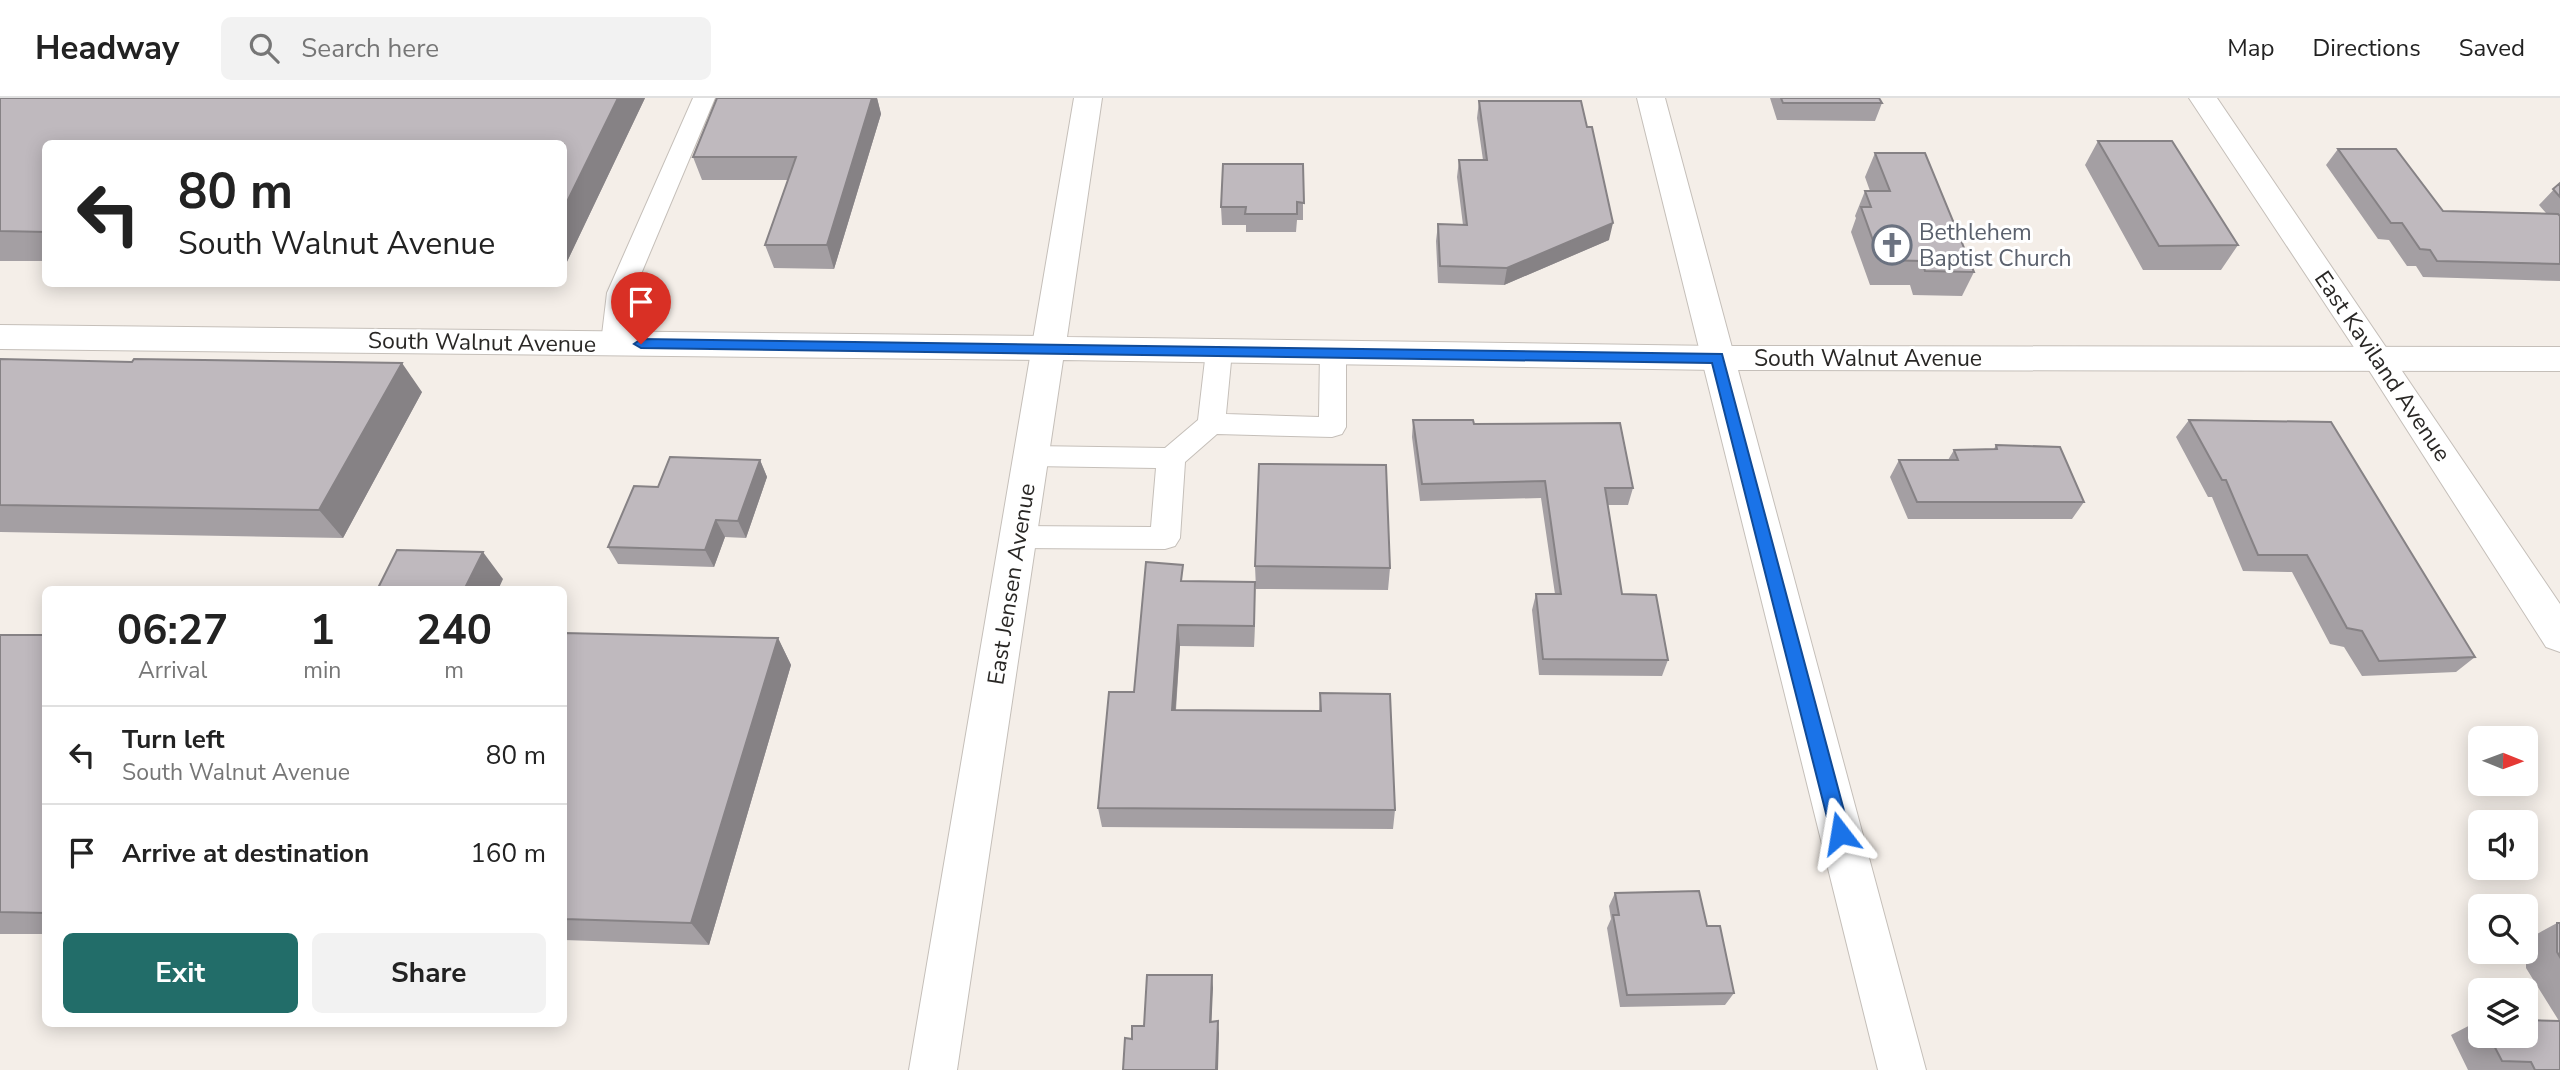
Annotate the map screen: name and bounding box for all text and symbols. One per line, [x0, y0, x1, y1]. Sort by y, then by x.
search box [221, 17, 711, 80]
text: Headway [35, 26, 179, 71]
icon: search [245, 29, 283, 67]
text: Search here [301, 31, 439, 66]
text: Map [2227, 32, 2274, 64]
text: Directions [2312, 32, 2421, 64]
text: Saved [2459, 32, 2525, 64]
text: 80 m [178, 158, 293, 225]
icon: left [63, 168, 154, 259]
place label: Bethlehem Baptist Church [1919, 217, 2072, 274]
text: South Walnut Avenue [178, 222, 495, 265]
church icon: Bethlehem Baptist Church [1871, 224, 1913, 266]
street label: East Kaviland Avenue [2307, 265, 2458, 468]
pin [611, 272, 671, 344]
icon: arrive [622, 283, 660, 321]
street label: South Walnut Avenue [368, 325, 596, 360]
street label: South Walnut Avenue [1754, 343, 1982, 374]
street label: East Jensen Avenue [980, 481, 1043, 687]
text: 06:27 [117, 602, 228, 659]
text: 1 [310, 602, 335, 659]
text: 240 [416, 602, 492, 659]
text: Arrival [138, 655, 207, 686]
text: min [303, 655, 341, 686]
text: m [444, 655, 464, 686]
text: Turn left [122, 722, 225, 757]
north arrow [2468, 726, 2538, 796]
map controls [2468, 726, 2538, 1048]
icon: left [63, 736, 101, 774]
text: 80 m [486, 738, 546, 773]
text: South Walnut Avenue [122, 757, 350, 788]
position arrow [1803, 796, 1877, 870]
button: sound [2468, 810, 2538, 880]
icon: arrive [63, 834, 101, 872]
text: Arrive at destination [122, 836, 369, 871]
text: 160 m [470, 836, 546, 871]
button: search [2468, 894, 2538, 964]
button: Exit [63, 933, 298, 1013]
button: Share [312, 933, 546, 1013]
button: layers [2468, 978, 2538, 1048]

